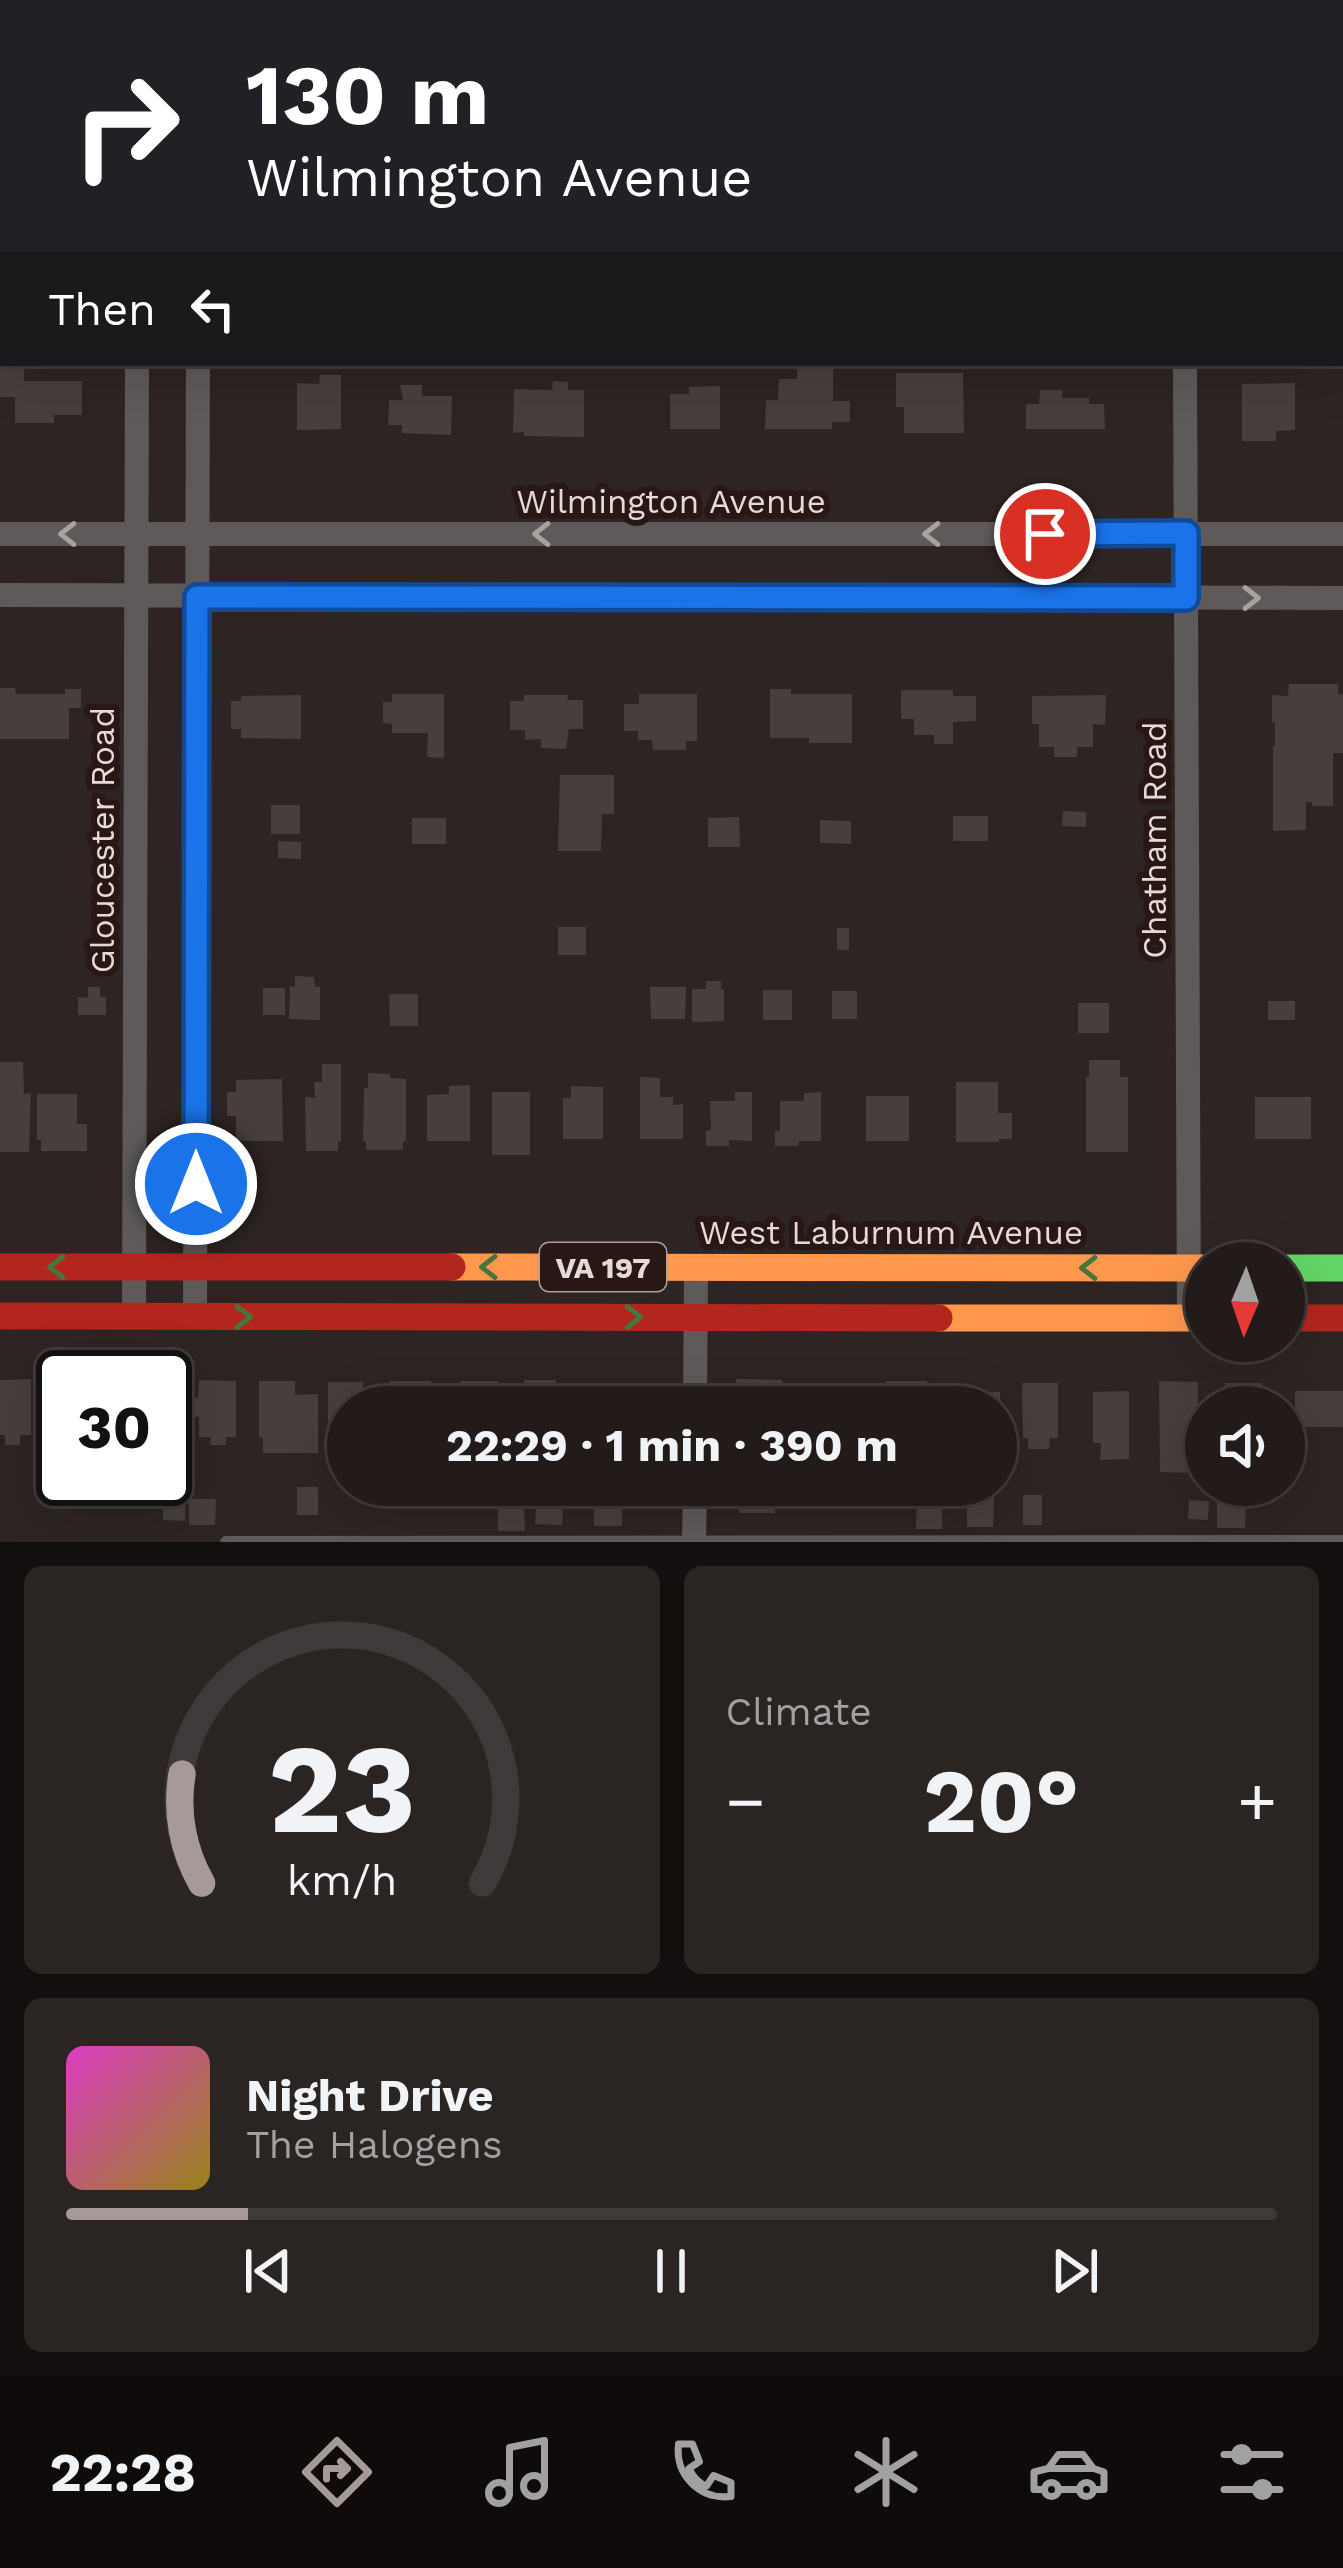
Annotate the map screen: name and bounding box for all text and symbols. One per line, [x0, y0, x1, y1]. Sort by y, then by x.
text: 130 m [246, 46, 489, 144]
icon: right [48, 48, 204, 204]
text: Wilmington Avenue [246, 146, 752, 209]
icon: left [180, 276, 246, 342]
text: Then [48, 283, 156, 336]
street label: Wilmington Avenue [516, 482, 826, 521]
pin [994, 483, 1096, 585]
icon: arrive [1012, 501, 1078, 567]
one-way arrow [58, 521, 76, 547]
one-way arrow [532, 521, 550, 547]
one-way arrow [922, 521, 940, 547]
one-way arrow [1243, 585, 1261, 611]
street label: Gloucester Road [83, 707, 122, 973]
street label: Chatham Road [1135, 721, 1174, 959]
position arrow [133, 1121, 259, 1247]
street label: West Laburnum Avenue [699, 1213, 1083, 1252]
north arrow [1185, 1242, 1305, 1362]
map controls [1185, 1242, 1305, 1506]
road number: VA 197 [540, 1243, 666, 1291]
one-way arrow [47, 1254, 65, 1280]
one-way arrow [479, 1254, 497, 1280]
one-way arrow [1079, 1255, 1097, 1281]
one-way arrow [235, 1304, 253, 1330]
one-way arrow [625, 1304, 643, 1330]
speed limit sign: 30 [36, 1350, 192, 1506]
button: sound [1185, 1386, 1305, 1506]
text: 22:29 · 1 min · 390 m [446, 1419, 898, 1472]
text: Climate [726, 1689, 872, 1734]
text: 23 [268, 1716, 416, 1862]
text: 20° [923, 1748, 1079, 1854]
text: − [726, 1763, 765, 1840]
text: + [1237, 1763, 1277, 1840]
text: km/h [286, 1855, 397, 1905]
text: Night Drive [246, 2069, 494, 2122]
text: The Halogens [246, 2122, 502, 2167]
icon: previous [235, 2238, 301, 2304]
icon: pause [638, 2238, 704, 2304]
icon: next [1042, 2238, 1108, 2304]
icon: directions [295, 2430, 379, 2514]
icon: music [478, 2430, 562, 2514]
icon: phone [661, 2430, 745, 2514]
icon: climate [844, 2430, 928, 2514]
icon: car [1027, 2430, 1111, 2514]
icon: filters [1210, 2430, 1294, 2514]
text: 22:28 [49, 2441, 196, 2504]

